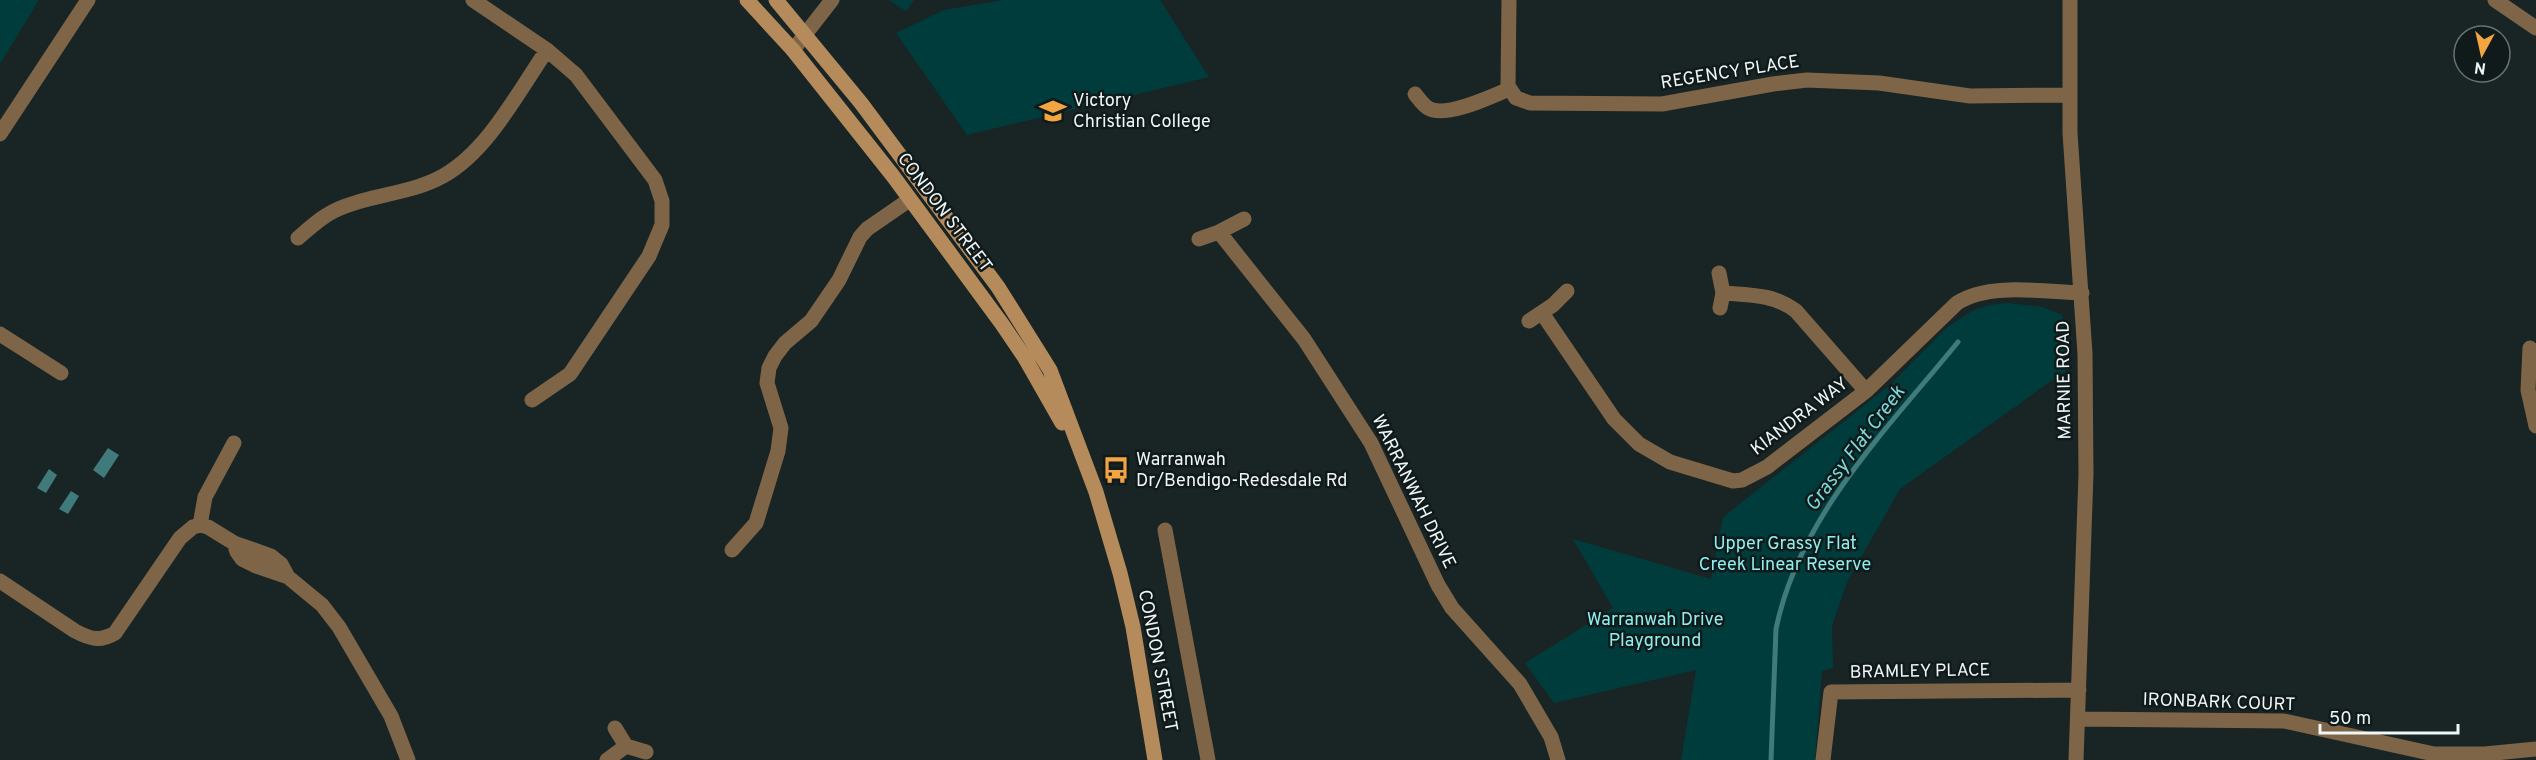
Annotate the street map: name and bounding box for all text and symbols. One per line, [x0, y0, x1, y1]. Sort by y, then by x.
north arrow [2452, 24, 2512, 84]
street label: REGENCY PLACE [1659, 51, 1801, 95]
text: N [2473, 56, 2487, 78]
place label: Victory Christian College [1073, 90, 1211, 134]
school or university icon: Victory Christian College [1038, 96, 1068, 126]
street label: CONDON STREET [891, 149, 997, 277]
street label: MARNIE ROAD [2052, 320, 2078, 440]
street label: KIANDRA WAY [1746, 373, 1854, 461]
water label: Grassy Flat Creek [1800, 380, 1912, 517]
street label: WARRANWAH DRIVE [1366, 411, 1460, 573]
place label: Warranwah Dr/Bendigo-Redesdale Rd [1136, 449, 1347, 493]
bus stop icon: Warranwah Dr/Bendigo-Redesdale Rd [1101, 455, 1131, 485]
park label: Upper Grassy Flat Creek Linear Reserve [1699, 533, 1871, 577]
street label: CONDON STREET [1132, 588, 1182, 734]
park label: Warranwah Drive Playground [1587, 609, 1723, 653]
street label: BRAMLEY PLACE [1850, 659, 1990, 685]
street label: IRONBARK COURT [2142, 689, 2296, 717]
scale bar [2320, 697, 2458, 735]
text: 50 m [2329, 708, 2371, 731]

